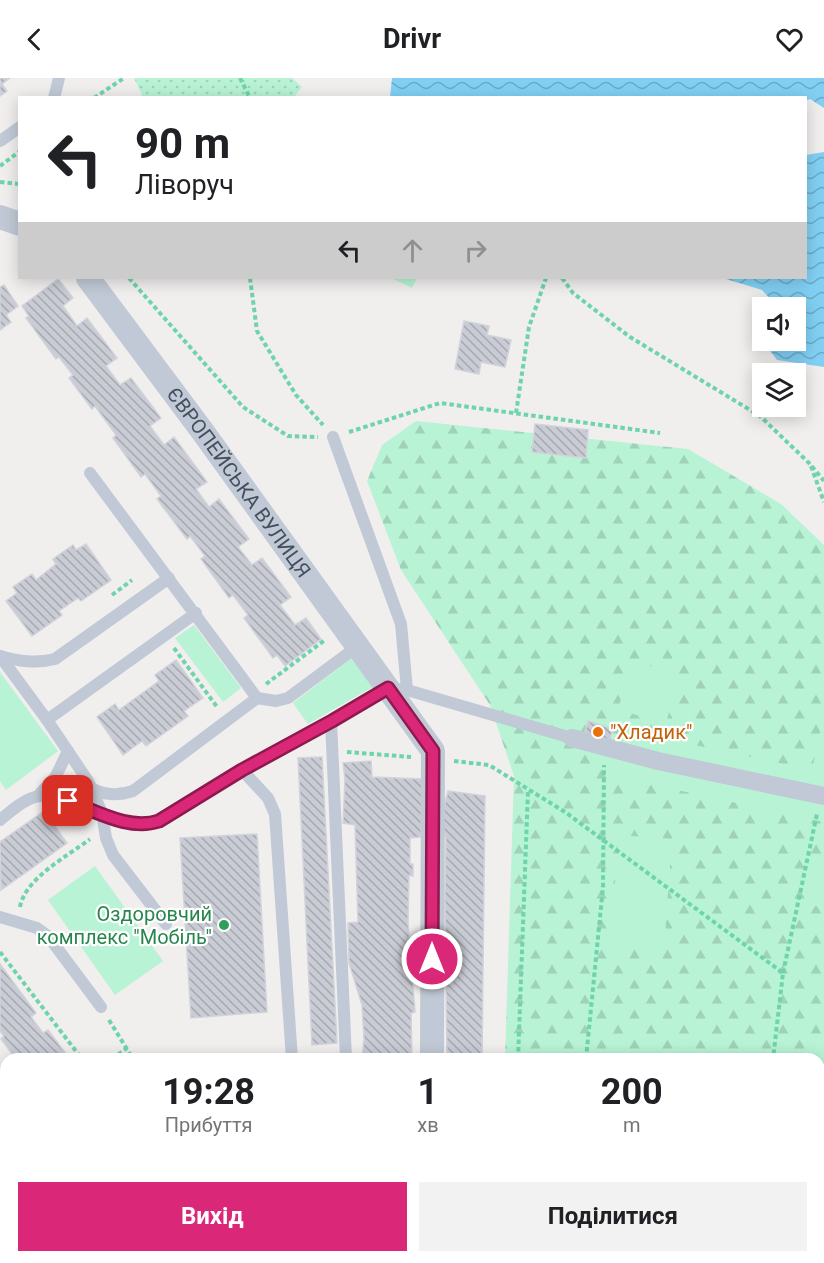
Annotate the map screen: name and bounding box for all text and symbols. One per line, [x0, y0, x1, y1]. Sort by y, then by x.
icon: back [18, 23, 51, 56]
text: Drivr [383, 23, 441, 55]
icon: heart [773, 23, 806, 56]
text: 90 m [135, 119, 230, 168]
icon: left [36, 120, 114, 198]
text: Ліворуч [135, 169, 234, 201]
icon: left [333, 234, 366, 267]
icon: ahead [396, 234, 429, 267]
icon: right [459, 234, 492, 267]
map controls [752, 297, 806, 417]
button: sound [752, 297, 806, 351]
button: layers [752, 363, 806, 417]
street label: ЄВРОПЕЙСЬКА ВУЛИЦЯ [162, 383, 316, 582]
place label: "Хладик" [610, 720, 692, 744]
marker: "Хладик" [591, 725, 605, 739]
pin [42, 775, 93, 826]
icon: arrive [51, 784, 84, 817]
place label: Оздоровчий комплекс "Мобіль" [37, 902, 212, 949]
marker: Оздоровчий комплекс "Мобіль" [217, 918, 231, 932]
position arrow [400, 927, 464, 991]
text: 19:28 [162, 1071, 255, 1113]
text: 1 [418, 1071, 438, 1113]
text: 200 [601, 1071, 663, 1113]
text: Прибуття [165, 1113, 253, 1137]
text: хв [417, 1113, 439, 1137]
text: m [623, 1113, 641, 1137]
button: Вихід [18, 1182, 407, 1251]
button: Поділитися [419, 1182, 807, 1251]

